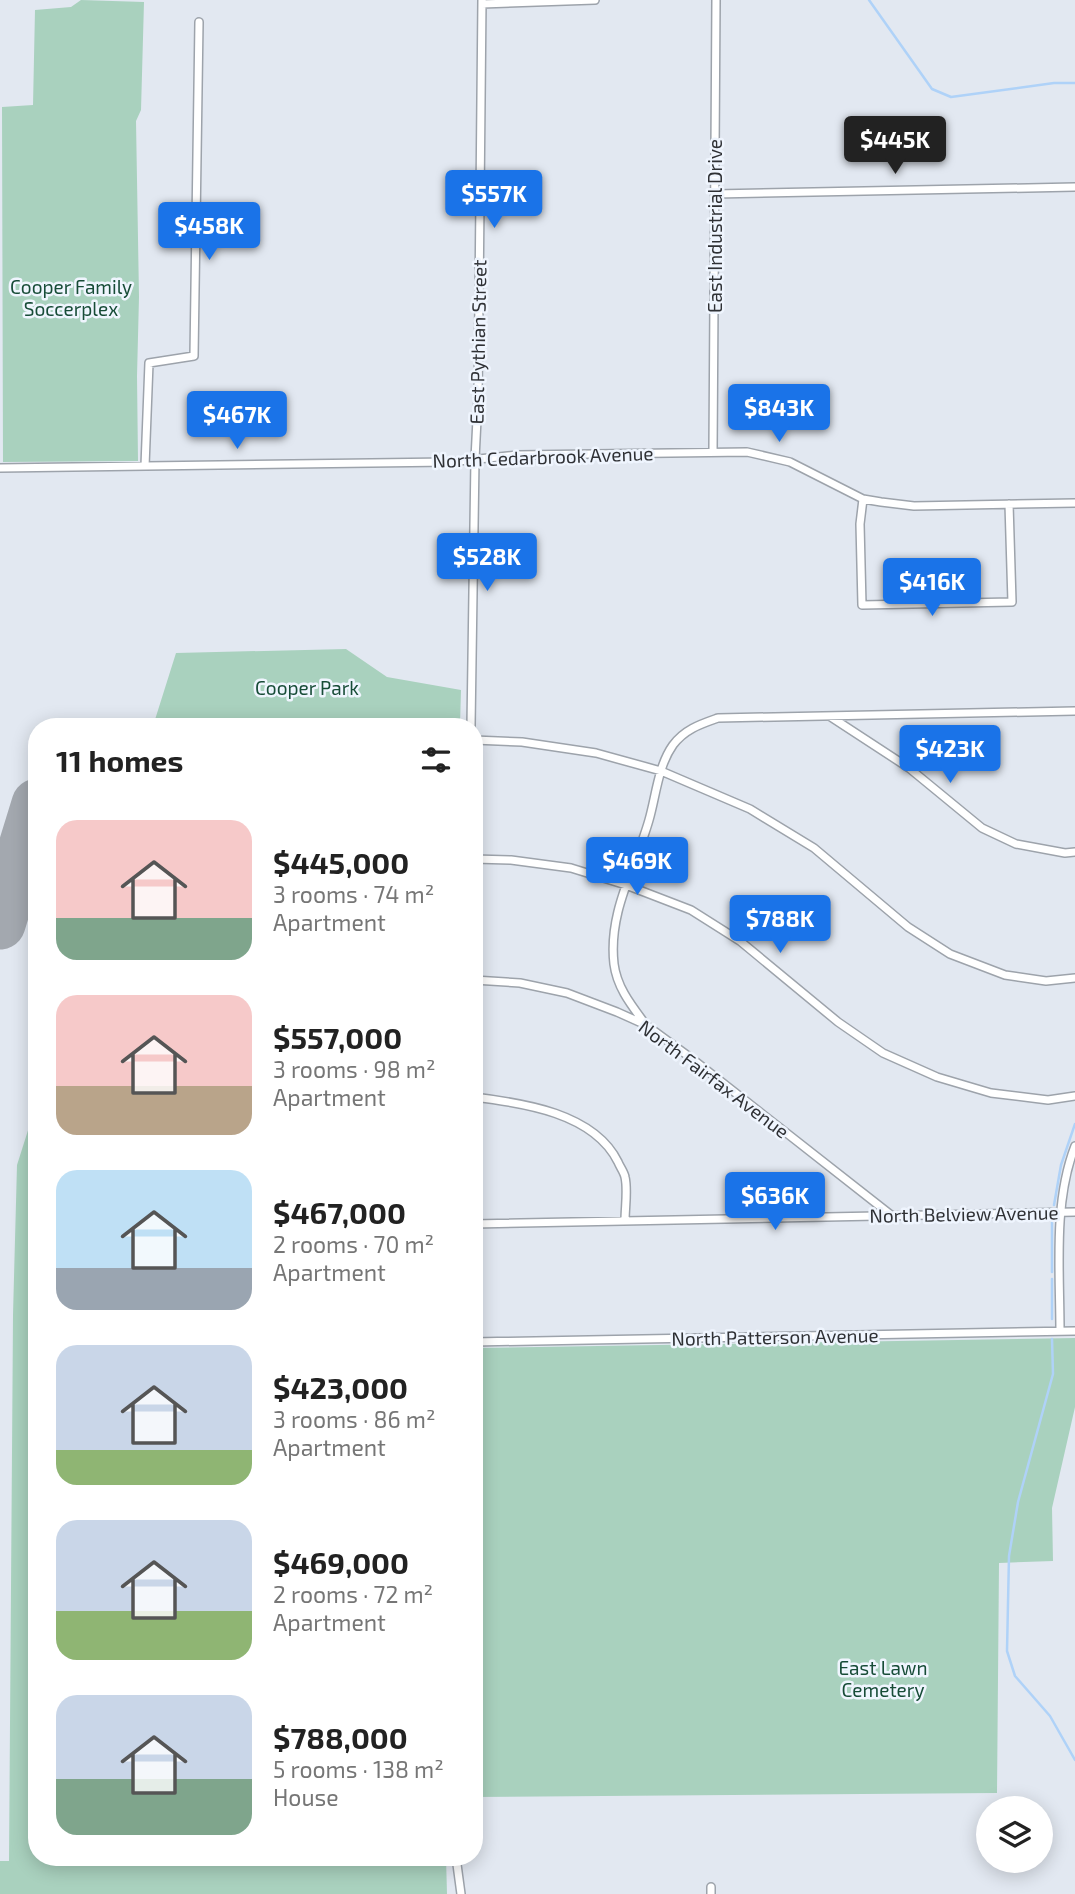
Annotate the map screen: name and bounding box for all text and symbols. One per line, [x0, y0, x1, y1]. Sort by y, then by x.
pin: $445K [846, 116, 944, 176]
text: $445K [860, 125, 930, 153]
street label: East Industrial Drive [703, 139, 726, 313]
pin: $557K [445, 170, 543, 230]
text: $557K [461, 179, 527, 207]
pin: $458K [160, 202, 258, 262]
text: $458K [174, 211, 244, 239]
street label: East Pythian Street [465, 259, 490, 425]
park label: Cooper Family Soccerplex [10, 275, 132, 320]
pin: $843K [730, 384, 828, 444]
pin: $467K [188, 392, 286, 451]
text: $843K [744, 393, 814, 421]
text: $467K [203, 400, 271, 428]
street label: North Cedarbrook Avenue [432, 441, 654, 472]
pin: $528K [438, 534, 536, 593]
text: $528K [453, 542, 521, 570]
pin: $416K [883, 558, 981, 618]
text: $416K [899, 567, 965, 595]
park label: Cooper Park [255, 676, 359, 699]
pin: $423K [901, 726, 999, 785]
text: $423K [916, 734, 984, 762]
icon: filters [417, 741, 455, 779]
text: 11 homes [56, 742, 183, 778]
pin: $469K [588, 838, 686, 897]
text: $445,000 [273, 844, 409, 880]
text: $469K [602, 846, 672, 874]
icon: home [112, 848, 196, 932]
text: 3 rooms · 74 m² [273, 880, 434, 908]
pin: $788K [731, 895, 829, 955]
text: $788K [746, 904, 814, 932]
text: Apartment [273, 908, 386, 936]
street label: North Fairfax Avenue [635, 1015, 794, 1143]
text: $557,000 [273, 1019, 402, 1055]
icon: home [112, 1023, 196, 1107]
text: 3 rooms · 98 m² [273, 1055, 435, 1083]
text: Apartment [273, 1083, 386, 1111]
pin: $636K [726, 1172, 824, 1232]
text: $636K [741, 1181, 809, 1209]
text: $467,000 [273, 1194, 406, 1230]
icon: home [112, 1198, 196, 1282]
street label: North Belview Avenue [869, 1200, 1059, 1227]
text: 2 rooms · 70 m² [273, 1230, 434, 1258]
text: Apartment [273, 1258, 386, 1286]
street label: North Patterson Avenue [671, 1323, 879, 1350]
text: $423,000 [273, 1369, 408, 1405]
icon: home [112, 1373, 196, 1457]
text: 3 rooms · 86 m² [273, 1405, 435, 1433]
text: Apartment [273, 1433, 386, 1461]
text: $469,000 [273, 1544, 409, 1580]
icon: home [112, 1548, 196, 1632]
text: 2 rooms · 72 m² [273, 1580, 433, 1608]
text: Apartment [273, 1608, 386, 1636]
park label: East Lawn Cemetery [838, 1656, 928, 1701]
text: $788,000 [273, 1719, 408, 1755]
icon: home [112, 1723, 196, 1807]
text: 5 rooms · 138 m² [273, 1755, 444, 1783]
text: House [273, 1783, 339, 1811]
map controls [976, 1796, 1053, 1873]
button: layers [976, 1796, 1053, 1873]

